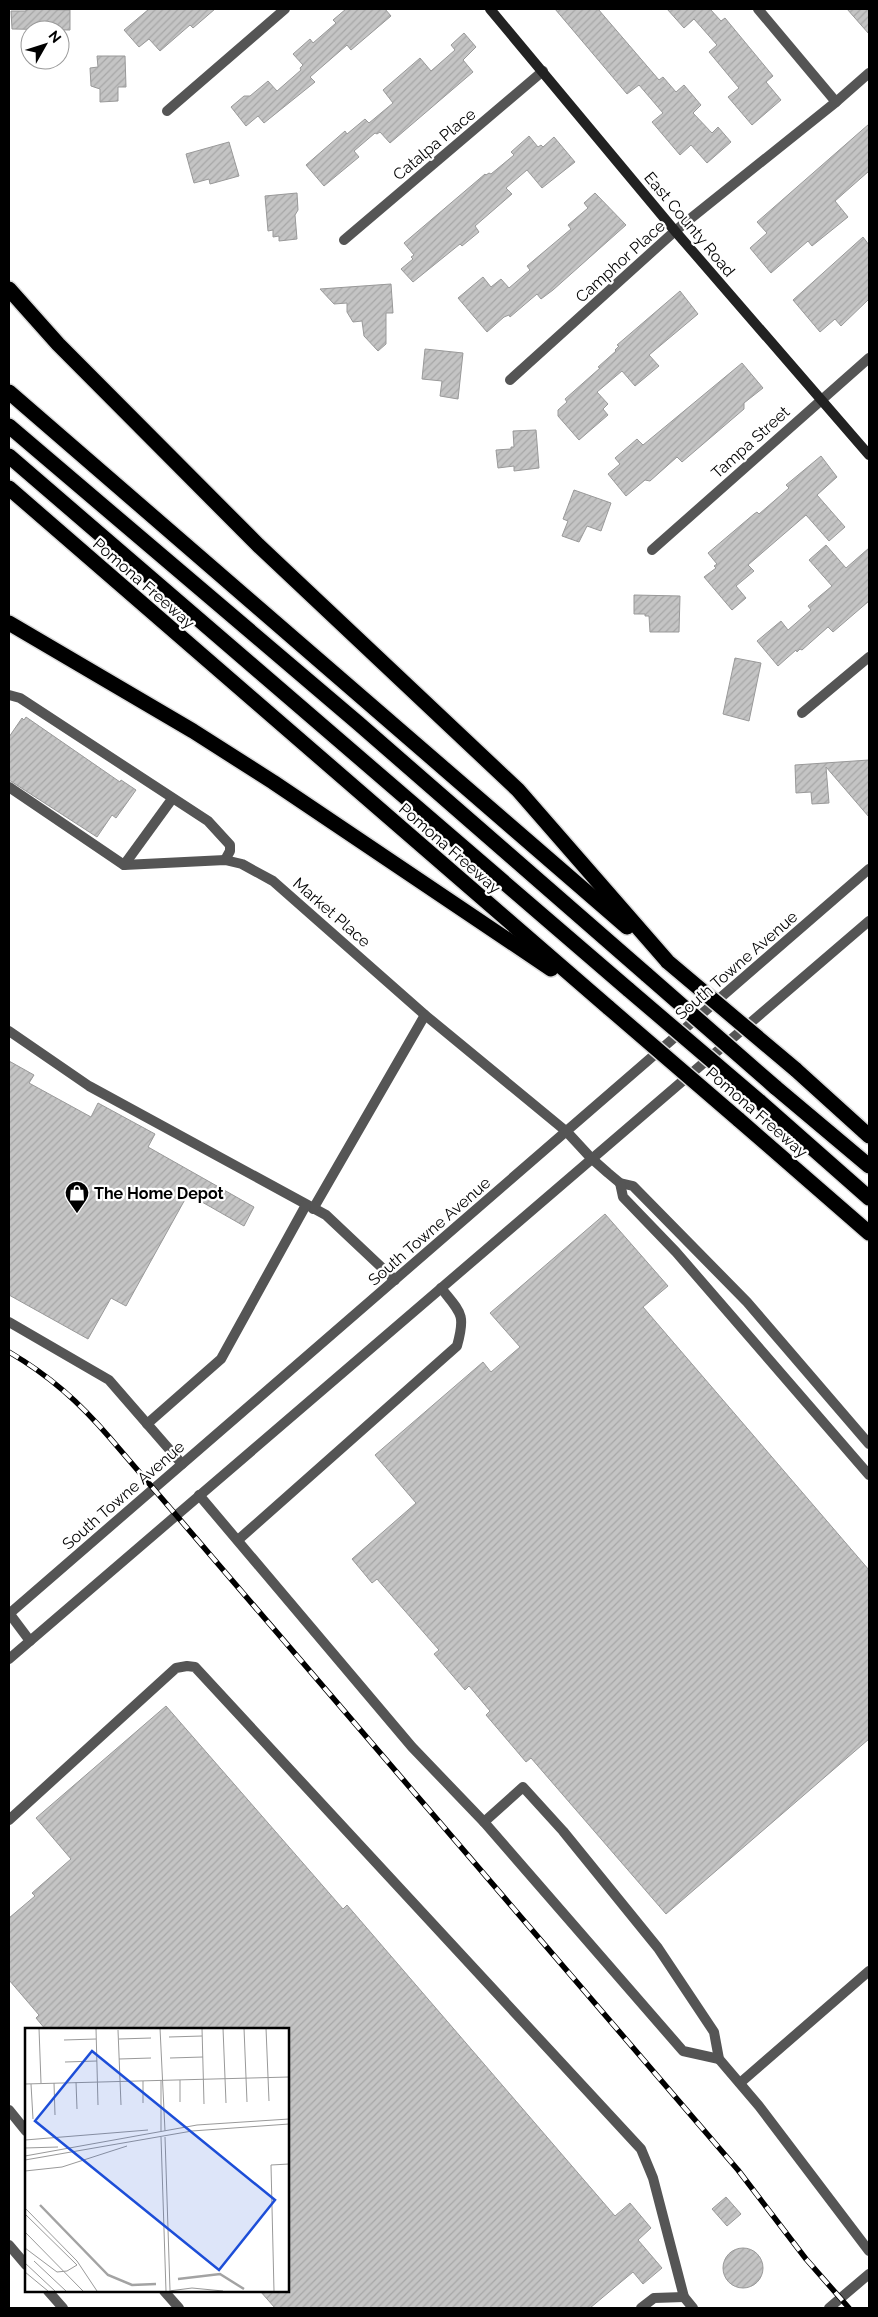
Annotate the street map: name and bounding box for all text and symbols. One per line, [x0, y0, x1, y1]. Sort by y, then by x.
north arrow [20, 20, 70, 70]
text: N [46, 28, 65, 46]
street label: Catalpa Place [389, 104, 479, 184]
street label: East County Road [640, 168, 739, 281]
street label: Camphor Place [572, 216, 669, 306]
street label: Tampa Street [707, 402, 794, 482]
street label: Pomona Freeway [89, 534, 199, 633]
street label: Pomona Freeway [395, 799, 505, 898]
street label: Market Place [289, 874, 374, 951]
street label: South Towne Avenue [671, 907, 801, 1024]
street label: Pomona Freeway [702, 1063, 812, 1162]
street label: South Towne Avenue [364, 1173, 494, 1290]
shop icon: The Home Depot [64, 1180, 90, 1214]
place label: The Home Depot [94, 1184, 224, 1203]
street label: South Towne Avenue [58, 1437, 188, 1554]
inset map [25, 2028, 289, 2292]

